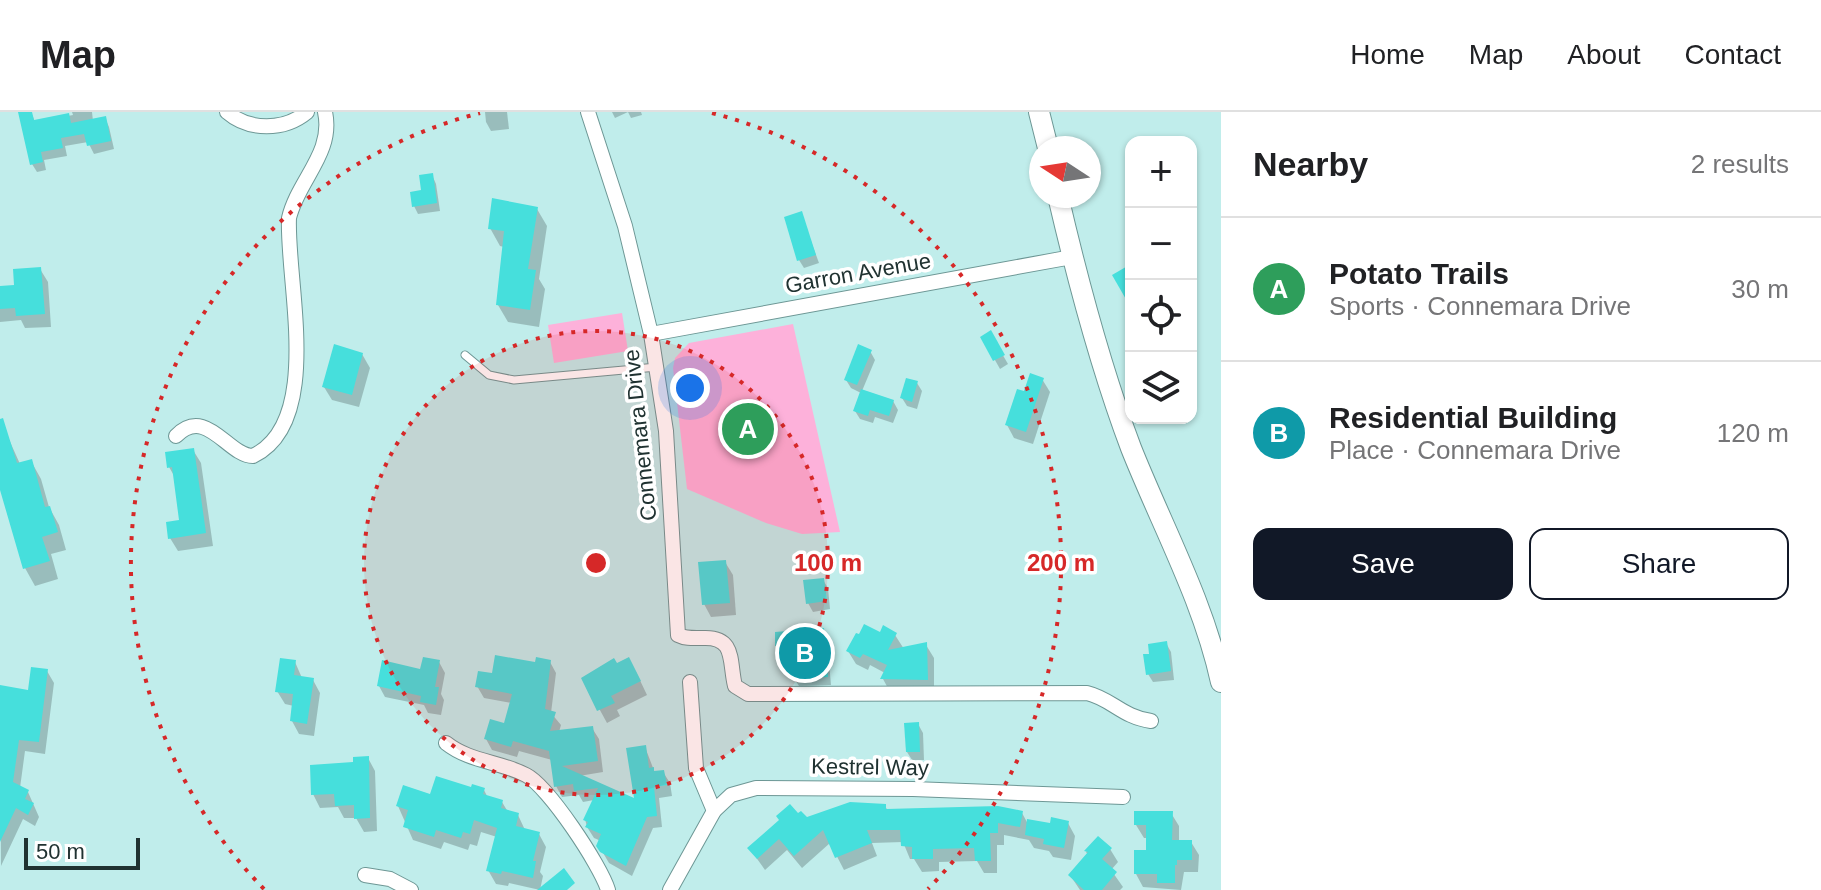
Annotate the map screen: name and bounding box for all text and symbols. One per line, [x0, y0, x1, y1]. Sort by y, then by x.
text: Map [40, 34, 116, 76]
text: Home [1350, 39, 1425, 70]
text: Map [1469, 39, 1523, 70]
text: About [1567, 39, 1641, 70]
text: Contact [1685, 39, 1781, 70]
north arrow [1029, 136, 1101, 208]
map controls [1125, 136, 1197, 424]
button: + [1125, 136, 1197, 208]
text: Nearby [1253, 145, 1368, 183]
text: 2 results [1691, 149, 1789, 179]
button: − [1125, 208, 1197, 280]
street label: Garron Avenue [783, 248, 933, 298]
text: Potato Trails [1329, 257, 1509, 290]
text: A [1270, 274, 1288, 304]
text: 30 m [1731, 274, 1789, 304]
button: locate [1125, 280, 1197, 352]
text: Sports · Connemara Drive [1329, 291, 1631, 321]
street label: Connemara Drive [619, 348, 661, 522]
button: layers [1125, 352, 1197, 424]
your location [670, 368, 710, 408]
pin: A [722, 399, 774, 459]
text: Residential Building [1329, 401, 1617, 434]
text: B [1270, 418, 1288, 448]
text: 120 m [1717, 418, 1789, 448]
text: Place · Connemara Drive [1329, 435, 1621, 465]
button: Save [1253, 528, 1513, 600]
button: Share [1529, 528, 1789, 600]
centre of rings [582, 549, 610, 577]
text: 100 m [794, 549, 862, 576]
text: 200 m [1027, 549, 1095, 576]
pin: B [779, 623, 831, 683]
street label: Kestrel Way [811, 753, 929, 781]
scale bar [24, 834, 140, 870]
text: 50 m [36, 839, 85, 864]

